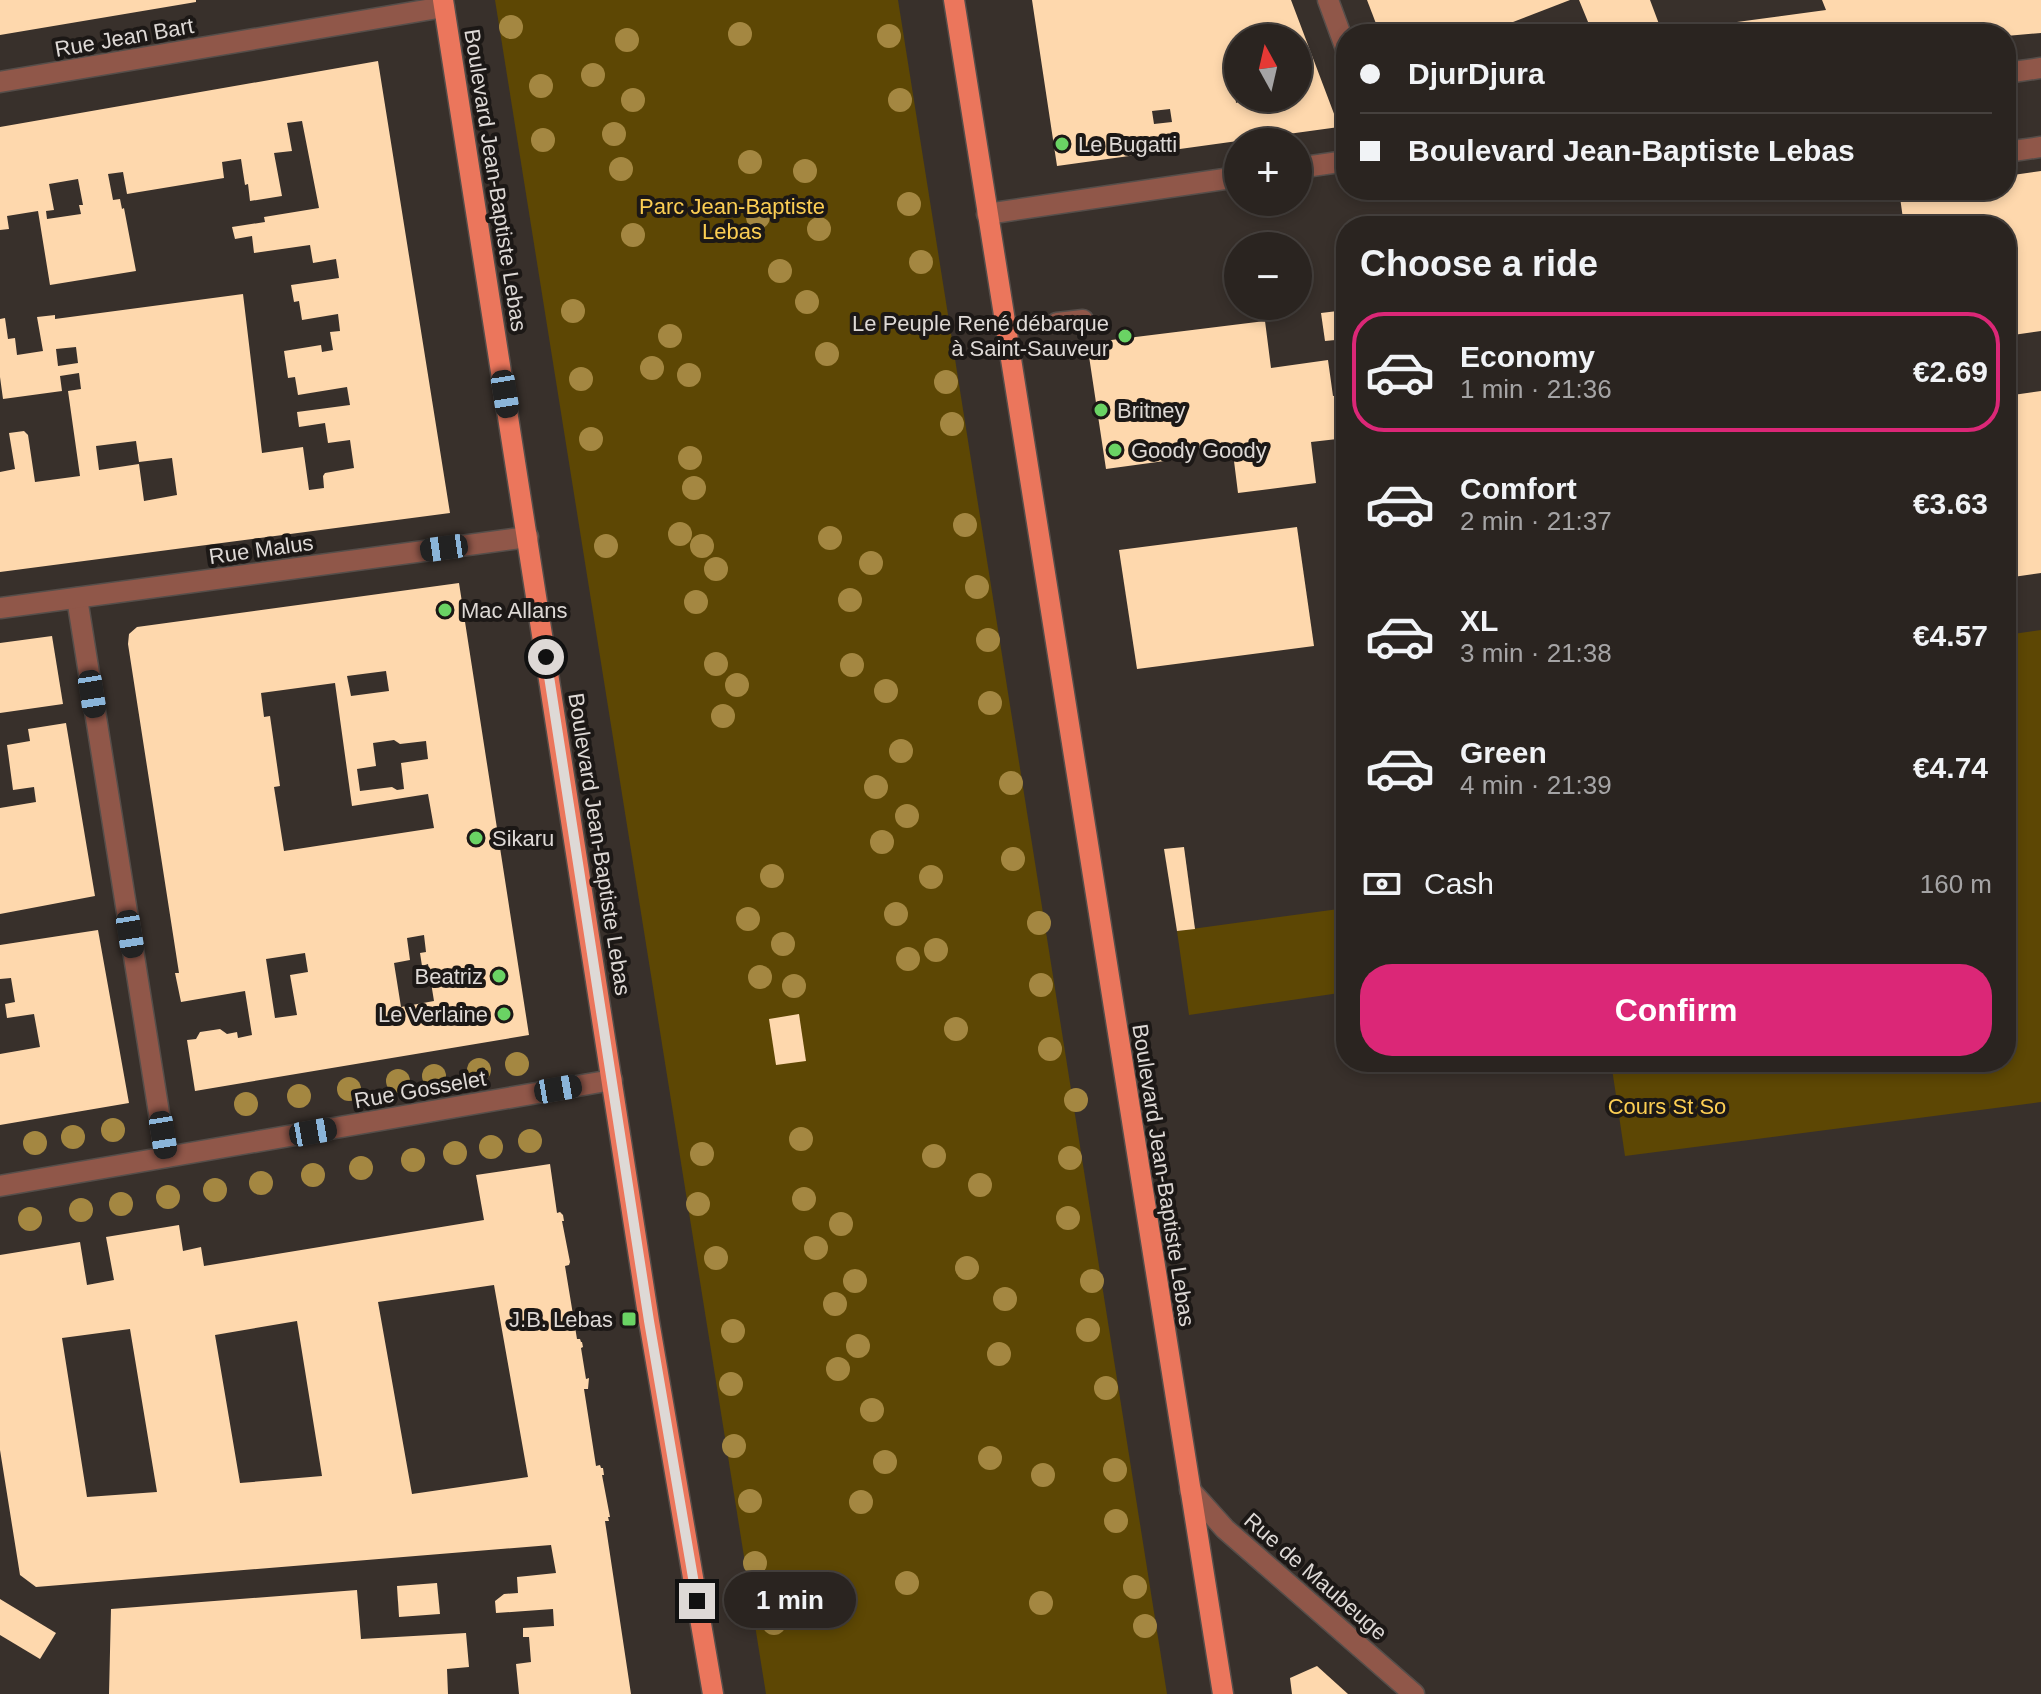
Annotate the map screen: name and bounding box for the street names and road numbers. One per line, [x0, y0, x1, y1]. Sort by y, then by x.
street label: Rue Jean Bart [53, 13, 196, 62]
street label: Boulevard Jean-Baptiste Lebas [459, 27, 532, 333]
street label: Rue Malus [207, 530, 315, 569]
street label: Boulevard Jean-Baptiste Lebas [563, 691, 636, 997]
street label: Boulevard Jean-Baptiste Lebas [1127, 1022, 1200, 1328]
street label: Rue Gosselet [352, 1066, 488, 1113]
street label: Rue de Maubeuge [1239, 1508, 1392, 1645]

